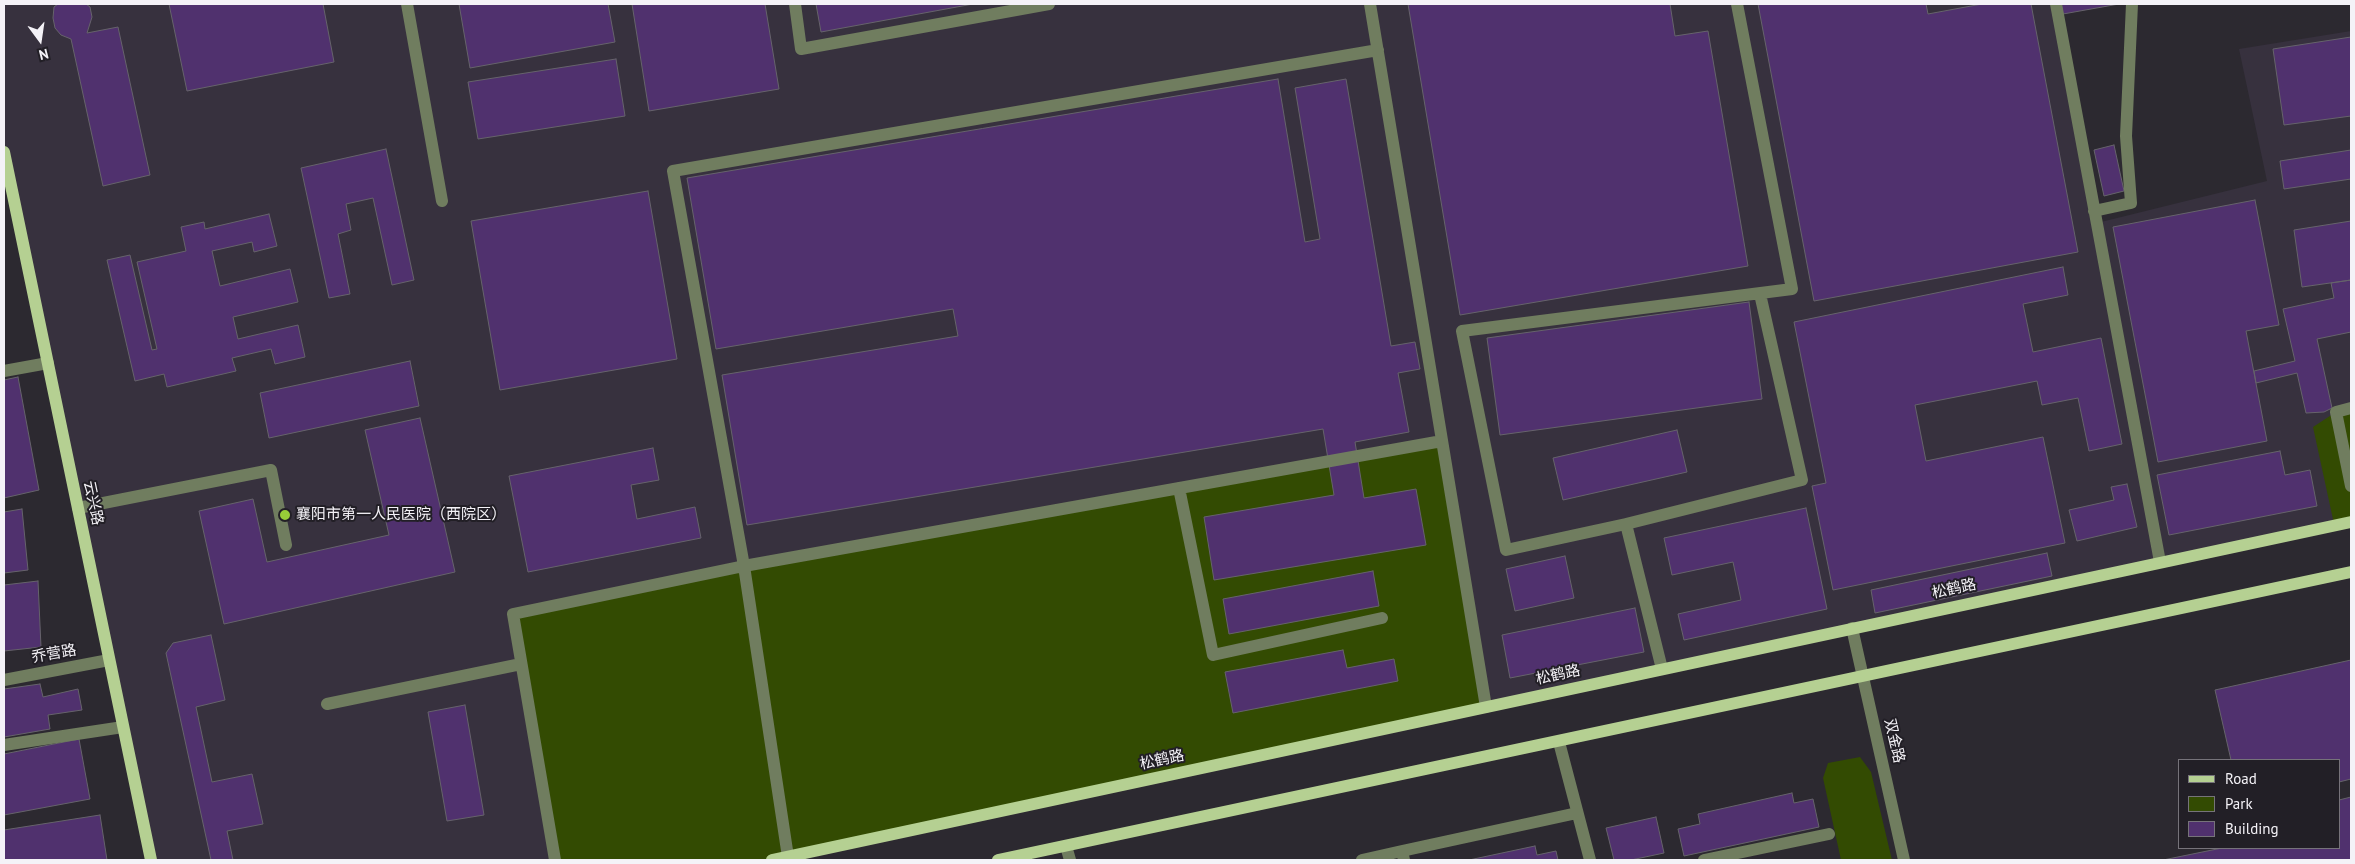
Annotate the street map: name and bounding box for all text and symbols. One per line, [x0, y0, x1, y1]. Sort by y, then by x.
north arrow [15, 15, 65, 65]
text: N [37, 45, 50, 64]
street label: 云兴路 [80, 479, 106, 527]
place label: 襄阳市第一人民医院（西院区） [296, 506, 506, 524]
marker: 襄阳市第一人民医院（西院区） [278, 508, 292, 522]
street label: 松鹤路 [1930, 576, 1978, 602]
street label: 乔营路 [30, 641, 78, 667]
street label: 松鹤路 [1534, 662, 1582, 688]
street label: 双金路 [1880, 717, 1908, 765]
street label: 松鹤路 [1138, 747, 1186, 773]
legend [2178, 759, 2340, 849]
text: Road [2225, 769, 2257, 788]
text: Park [2225, 794, 2253, 813]
text: Building [2225, 819, 2279, 838]

